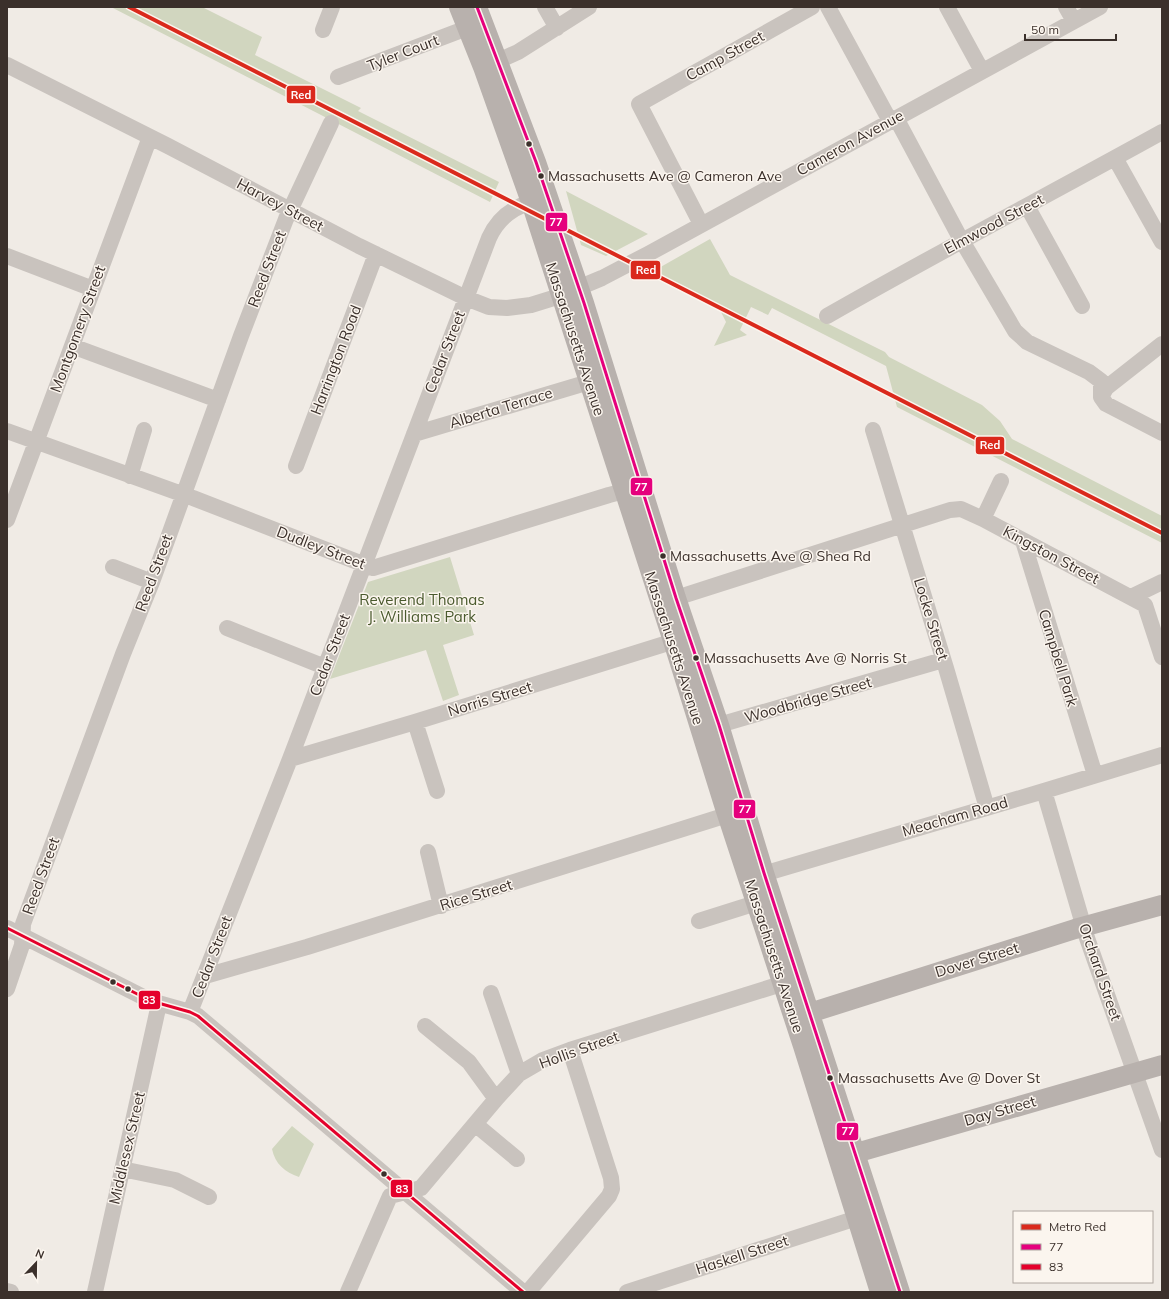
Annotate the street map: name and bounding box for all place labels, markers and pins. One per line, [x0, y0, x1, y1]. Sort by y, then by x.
unlabelled marker [524, 139, 534, 149]
place label: Massachusetts Ave @ Cameron Ave [548, 167, 782, 185]
marker: Massachusetts Ave @ Cameron Ave [536, 171, 546, 181]
place label: Massachusetts Ave @ Shea Rd [670, 547, 871, 565]
marker: Massachusetts Ave @ Shea Rd [658, 551, 668, 561]
place label: Massachusetts Ave @ Norris St [704, 649, 907, 667]
marker: Massachusetts Ave @ Norris St [691, 653, 701, 663]
unlabelled marker [108, 977, 118, 987]
unlabelled marker [123, 984, 133, 994]
place label: Massachusetts Ave @ Dover St [838, 1069, 1040, 1087]
marker: Massachusetts Ave @ Dover St [825, 1073, 835, 1083]
unlabelled marker [379, 1169, 389, 1179]

